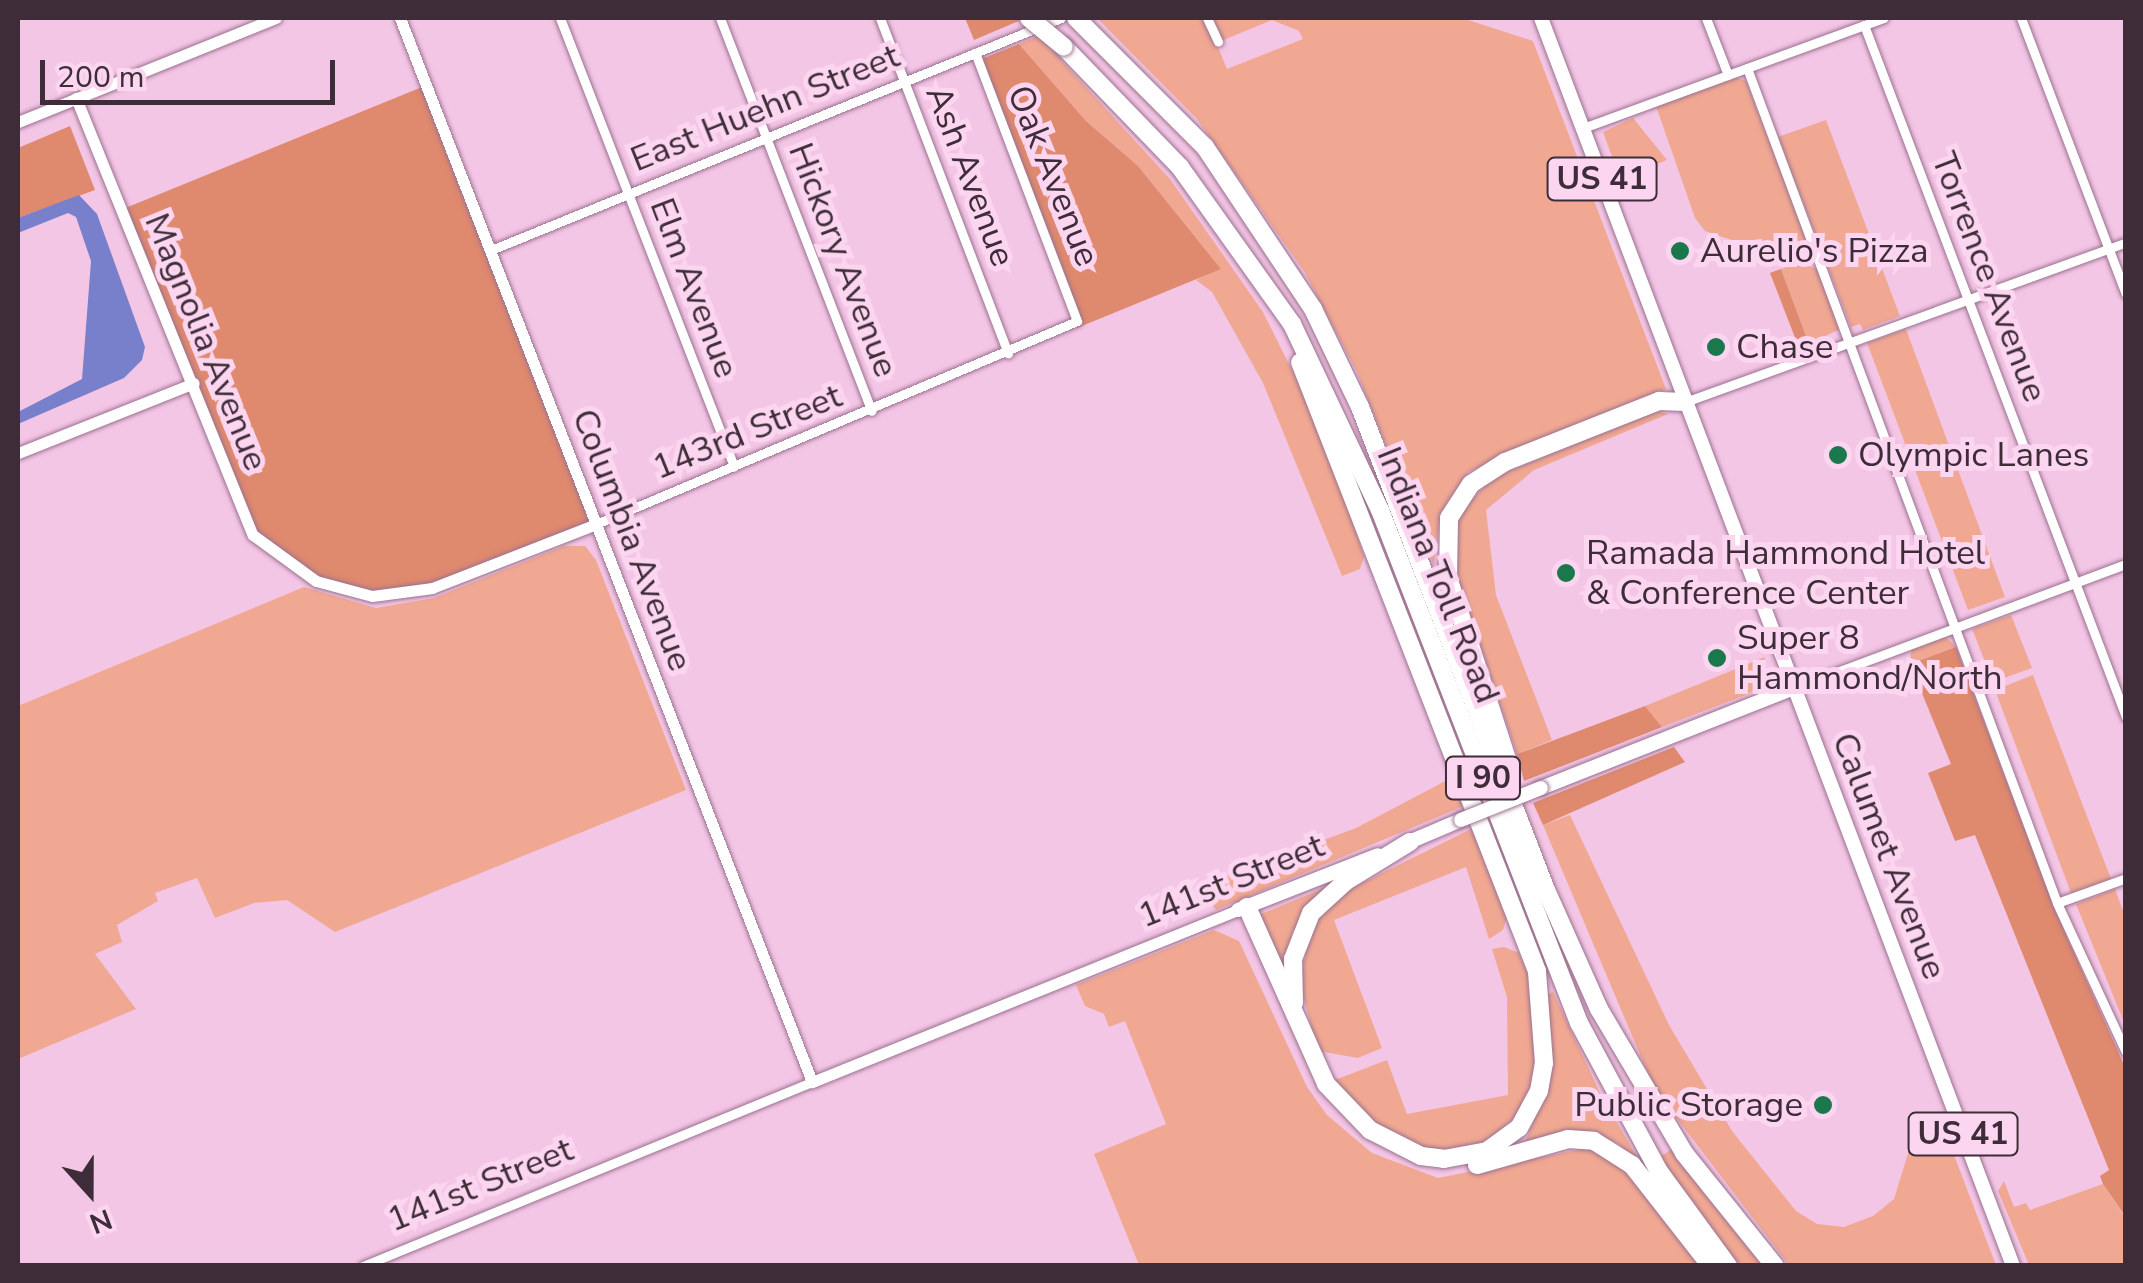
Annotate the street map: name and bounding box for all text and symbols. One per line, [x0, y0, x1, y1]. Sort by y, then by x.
street label: East Huehn Street [625, 35, 905, 181]
scale bar [45, 40, 340, 102]
text: 200 m [57, 57, 144, 98]
street label: Ash Avenue [916, 80, 1024, 272]
street label: Oak Avenue [998, 80, 1108, 272]
street label: Hickory Avenue [779, 137, 907, 383]
street label: Torrence Avenue [1922, 146, 2056, 408]
road number: US 41 [1544, 152, 1660, 206]
street label: Elm Avenue [641, 192, 747, 384]
street label: Magnolia Avenue [135, 207, 277, 477]
place label: Aurelio's Pizza [1700, 230, 1929, 272]
marker: Aurelio's Pizza [1669, 240, 1691, 262]
place label: Chase [1736, 326, 1833, 368]
marker: Chase [1705, 336, 1727, 358]
street label: 143rd Street [646, 375, 848, 489]
street label: Columbia Avenue [563, 403, 701, 677]
place label: Olympic Lanes [1858, 434, 2089, 476]
street label: Indiana Toll Road [1368, 441, 1508, 709]
marker: Olympic Lanes [1827, 444, 1849, 466]
place label: Ramada Hammond Hotel & Conference Center [1586, 532, 1985, 614]
marker: Ramada Hammond Hotel & Conference Center [1555, 562, 1577, 584]
place label: Super 8 Hammond/North [1737, 617, 2003, 699]
marker: Super 8 Hammond/North [1706, 647, 1728, 669]
street label: Calumet Avenue [1823, 727, 1955, 985]
road number: I 90 [1443, 751, 1523, 805]
street label: 141st Street [1132, 825, 1330, 937]
place label: Public Storage [1574, 1084, 1803, 1126]
marker: Public Storage [1812, 1094, 1834, 1116]
road number: US 41 [1906, 1107, 2020, 1161]
street label: 141st Street [381, 1129, 579, 1241]
north arrow [40, 1143, 140, 1243]
text: N [84, 1200, 117, 1242]

